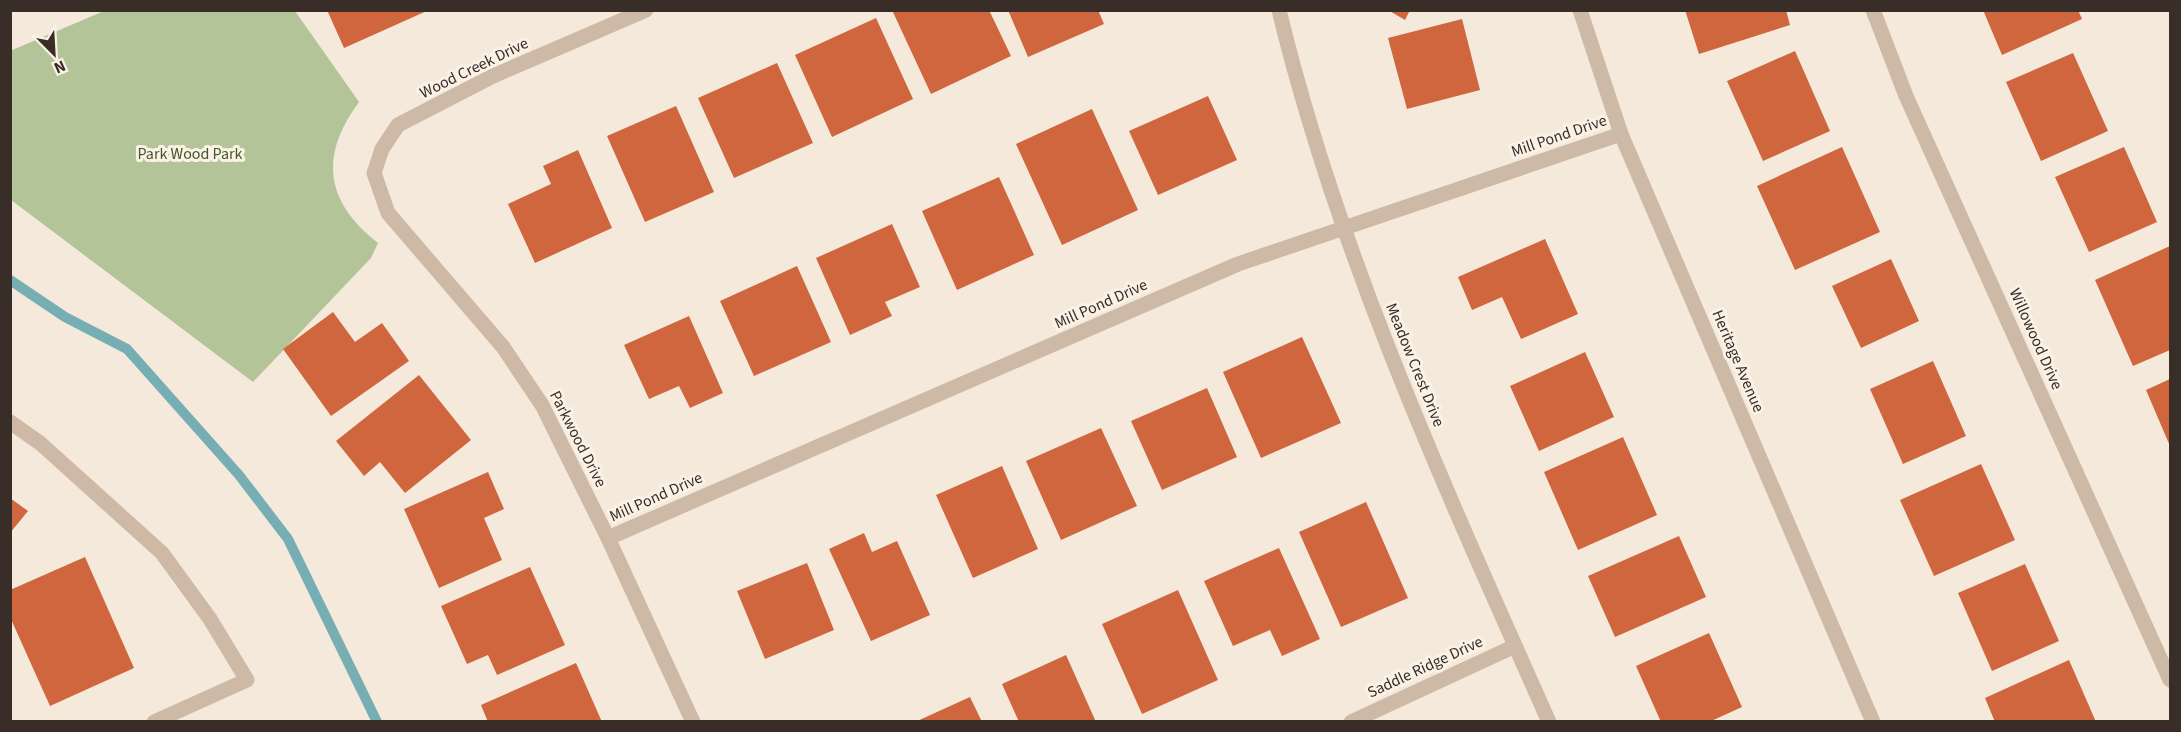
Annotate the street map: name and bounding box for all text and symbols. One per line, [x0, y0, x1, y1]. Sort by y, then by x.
north arrow [24, 24, 84, 84]
street label: Wood Creek Drive [416, 32, 532, 104]
text: N [50, 55, 69, 79]
street label: Mill Pond Drive [1508, 109, 1610, 163]
park label: Park Wood Park [137, 143, 243, 165]
street label: Mill Pond Drive [1051, 274, 1151, 334]
street label: Willowood Drive [2004, 285, 2068, 393]
street label: Meadow Crest Drive [1380, 300, 1450, 430]
street label: Heritage Avenue [1707, 306, 1770, 416]
street label: Parkwood Drive [544, 387, 612, 491]
street label: Mill Pond Drive [606, 467, 706, 527]
street label: Saddle Ridge Drive [1364, 631, 1486, 703]

